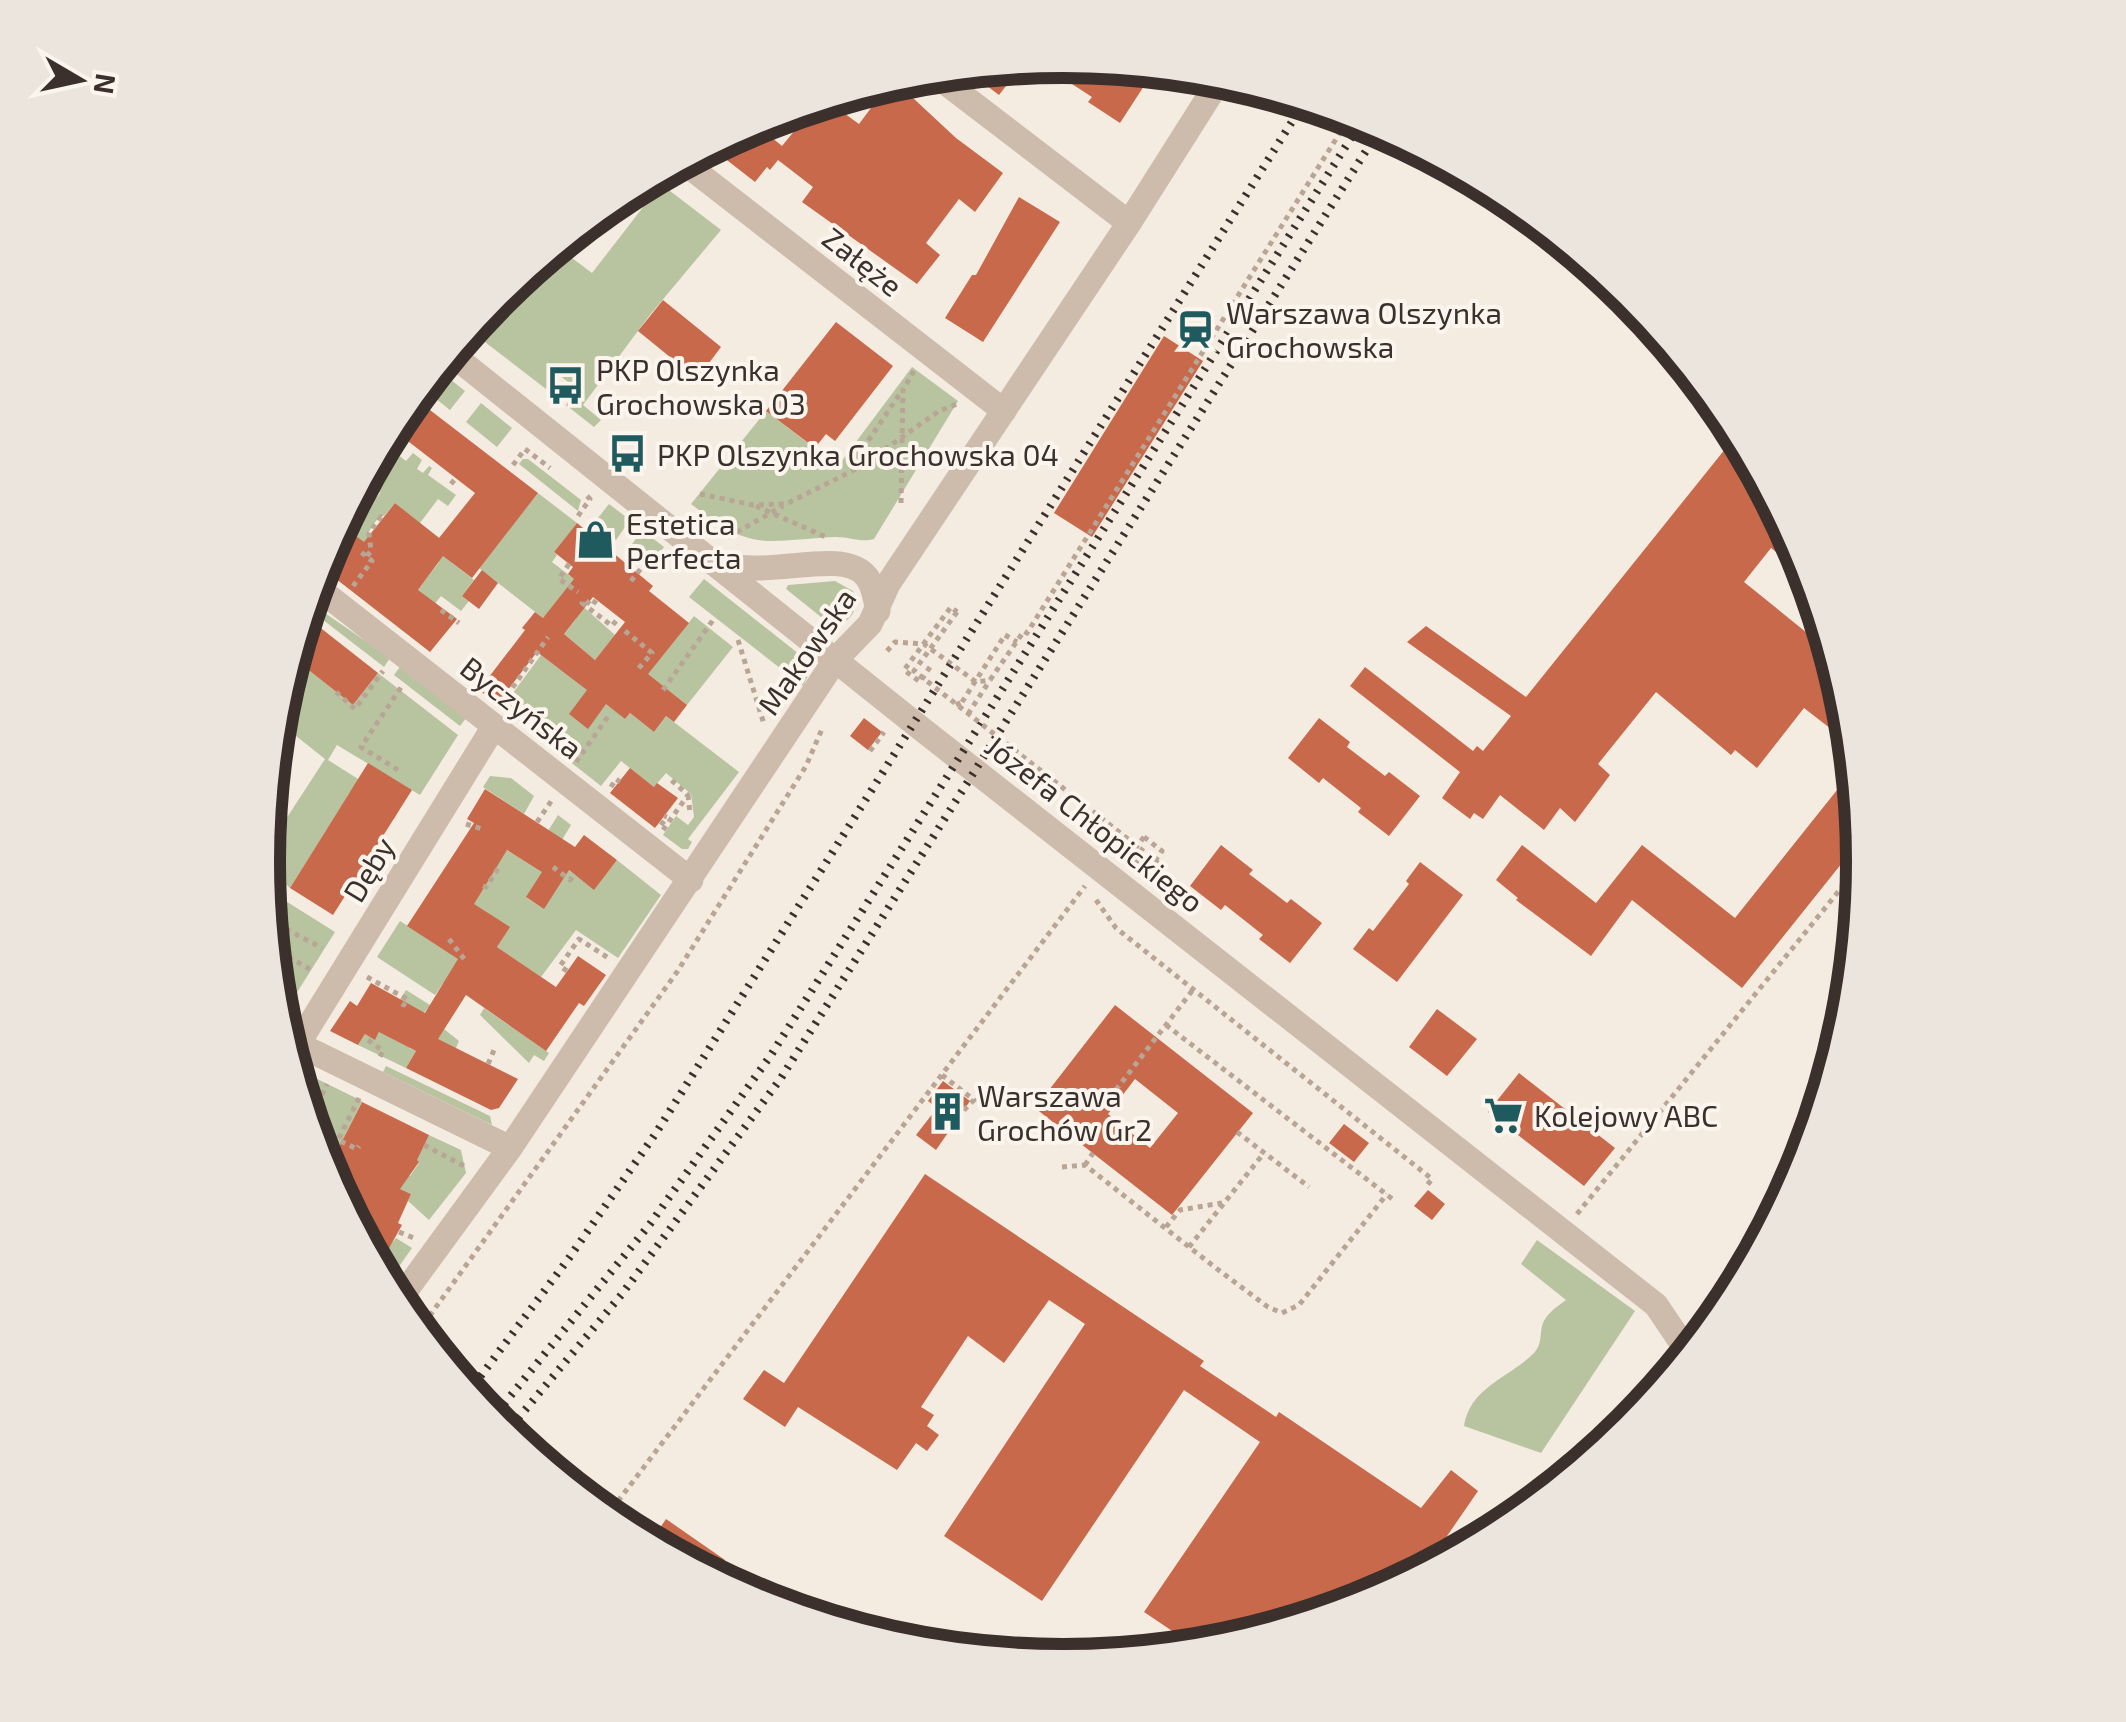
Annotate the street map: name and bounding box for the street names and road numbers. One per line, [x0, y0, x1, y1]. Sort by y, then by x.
street label: Załęże [816, 219, 910, 303]
street label: Makowska [749, 581, 863, 721]
street label: Byczyńska [454, 648, 590, 766]
street label: Józefa Chłopickiego [979, 727, 1211, 919]
street label: Dęby [335, 830, 401, 908]

